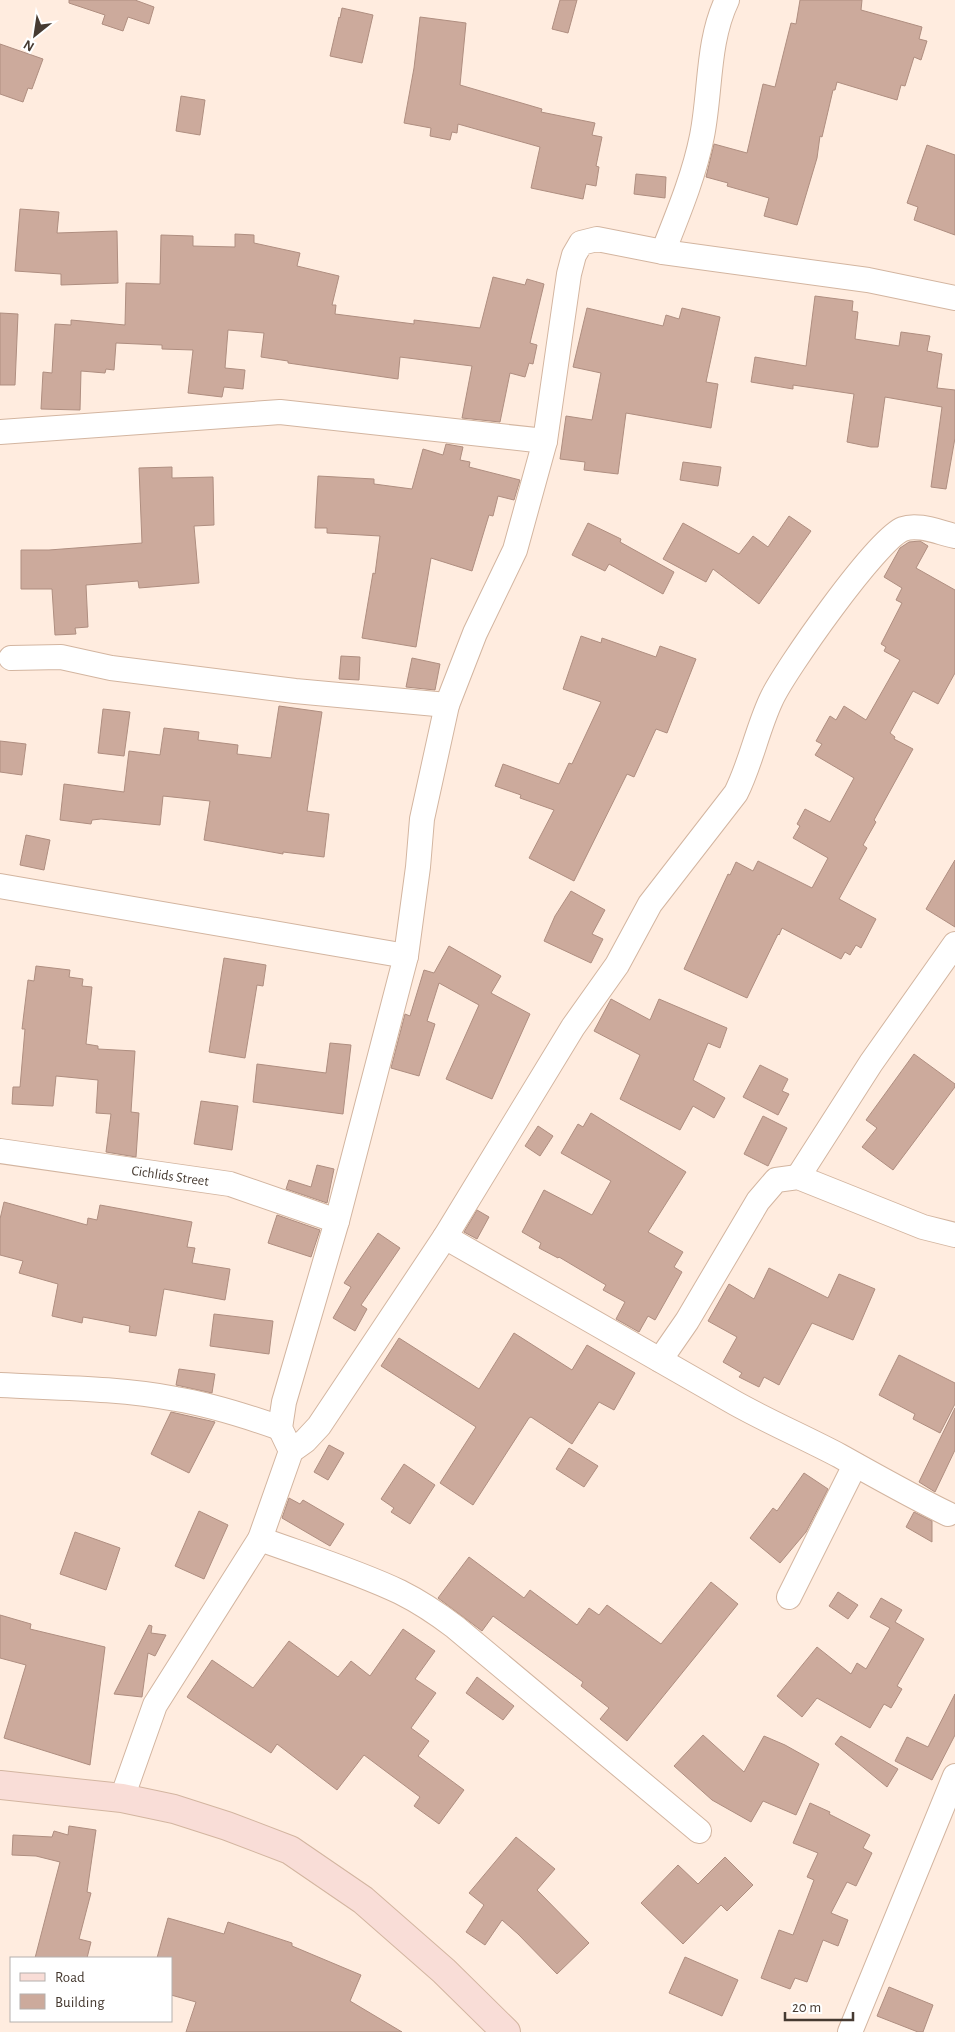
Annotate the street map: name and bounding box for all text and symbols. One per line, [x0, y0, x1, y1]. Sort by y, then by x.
north arrow [10, 10, 60, 60]
text: N [21, 37, 37, 54]
street label: Cichlids Street [131, 1164, 210, 1189]
legend [10, 1957, 172, 2022]
text: Road [55, 1970, 85, 1985]
scale bar [785, 1990, 852, 2022]
text: Building [55, 1995, 105, 2010]
text: 20 m [792, 2000, 821, 2015]

